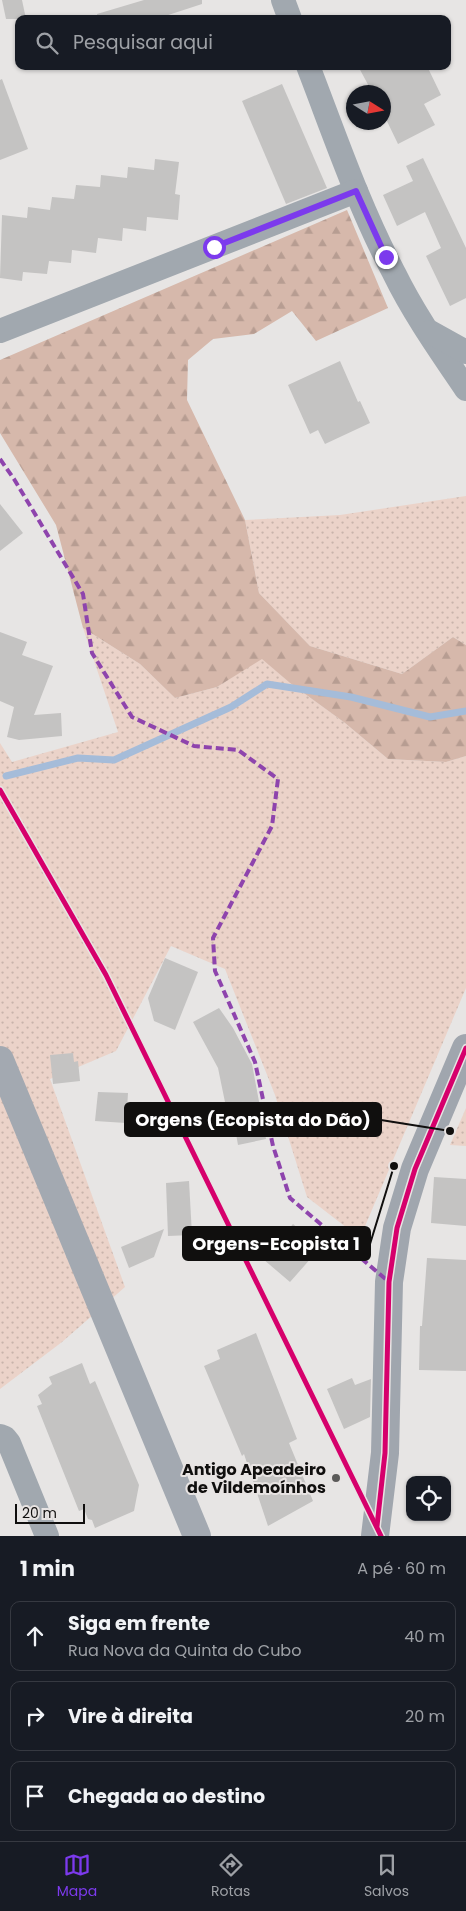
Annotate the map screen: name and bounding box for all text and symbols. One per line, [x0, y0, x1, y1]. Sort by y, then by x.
search box [15, 15, 451, 70]
icon: search [33, 29, 61, 57]
text: Pesquisar aqui [73, 29, 213, 56]
north arrow [346, 85, 391, 130]
route start [203, 236, 226, 259]
route end [375, 246, 398, 269]
callout: Orgens (Ecopista do Dão) [125, 1103, 381, 1136]
text: Orgens (Ecopista do Dão) [135, 1107, 371, 1132]
callout: Orgens-Ecopista 1 [183, 1227, 370, 1260]
text: Orgens-Ecopista 1 [192, 1231, 360, 1256]
place label: Antigo Apeadeiro de Vildemoínhos [182, 1458, 326, 1499]
marker: Antigo Apeadeiro de Vildemoínhos [330, 1472, 342, 1484]
map controls [406, 1476, 451, 1521]
button: locate [406, 1476, 451, 1521]
scale bar [15, 1501, 85, 1524]
text: 20 m [22, 1503, 57, 1523]
text: 1 min [20, 1554, 75, 1583]
text: A pé · 60 m [357, 1557, 446, 1580]
text: Siga em frente [68, 1610, 210, 1637]
icon: ahead [21, 1622, 49, 1650]
text: 40 m [404, 1625, 445, 1648]
text: Rua Nova da Quinta do Cubo [68, 1639, 301, 1662]
icon: right [21, 1702, 49, 1730]
text: Vire à direita [68, 1703, 193, 1730]
text: 20 m [405, 1705, 445, 1728]
icon: arrive [21, 1782, 49, 1810]
text: Chegada ao destino [68, 1783, 265, 1810]
tab: Mapa [57, 1851, 97, 1902]
tab: Rotas [211, 1851, 250, 1902]
tab: Salvos [364, 1851, 409, 1902]

